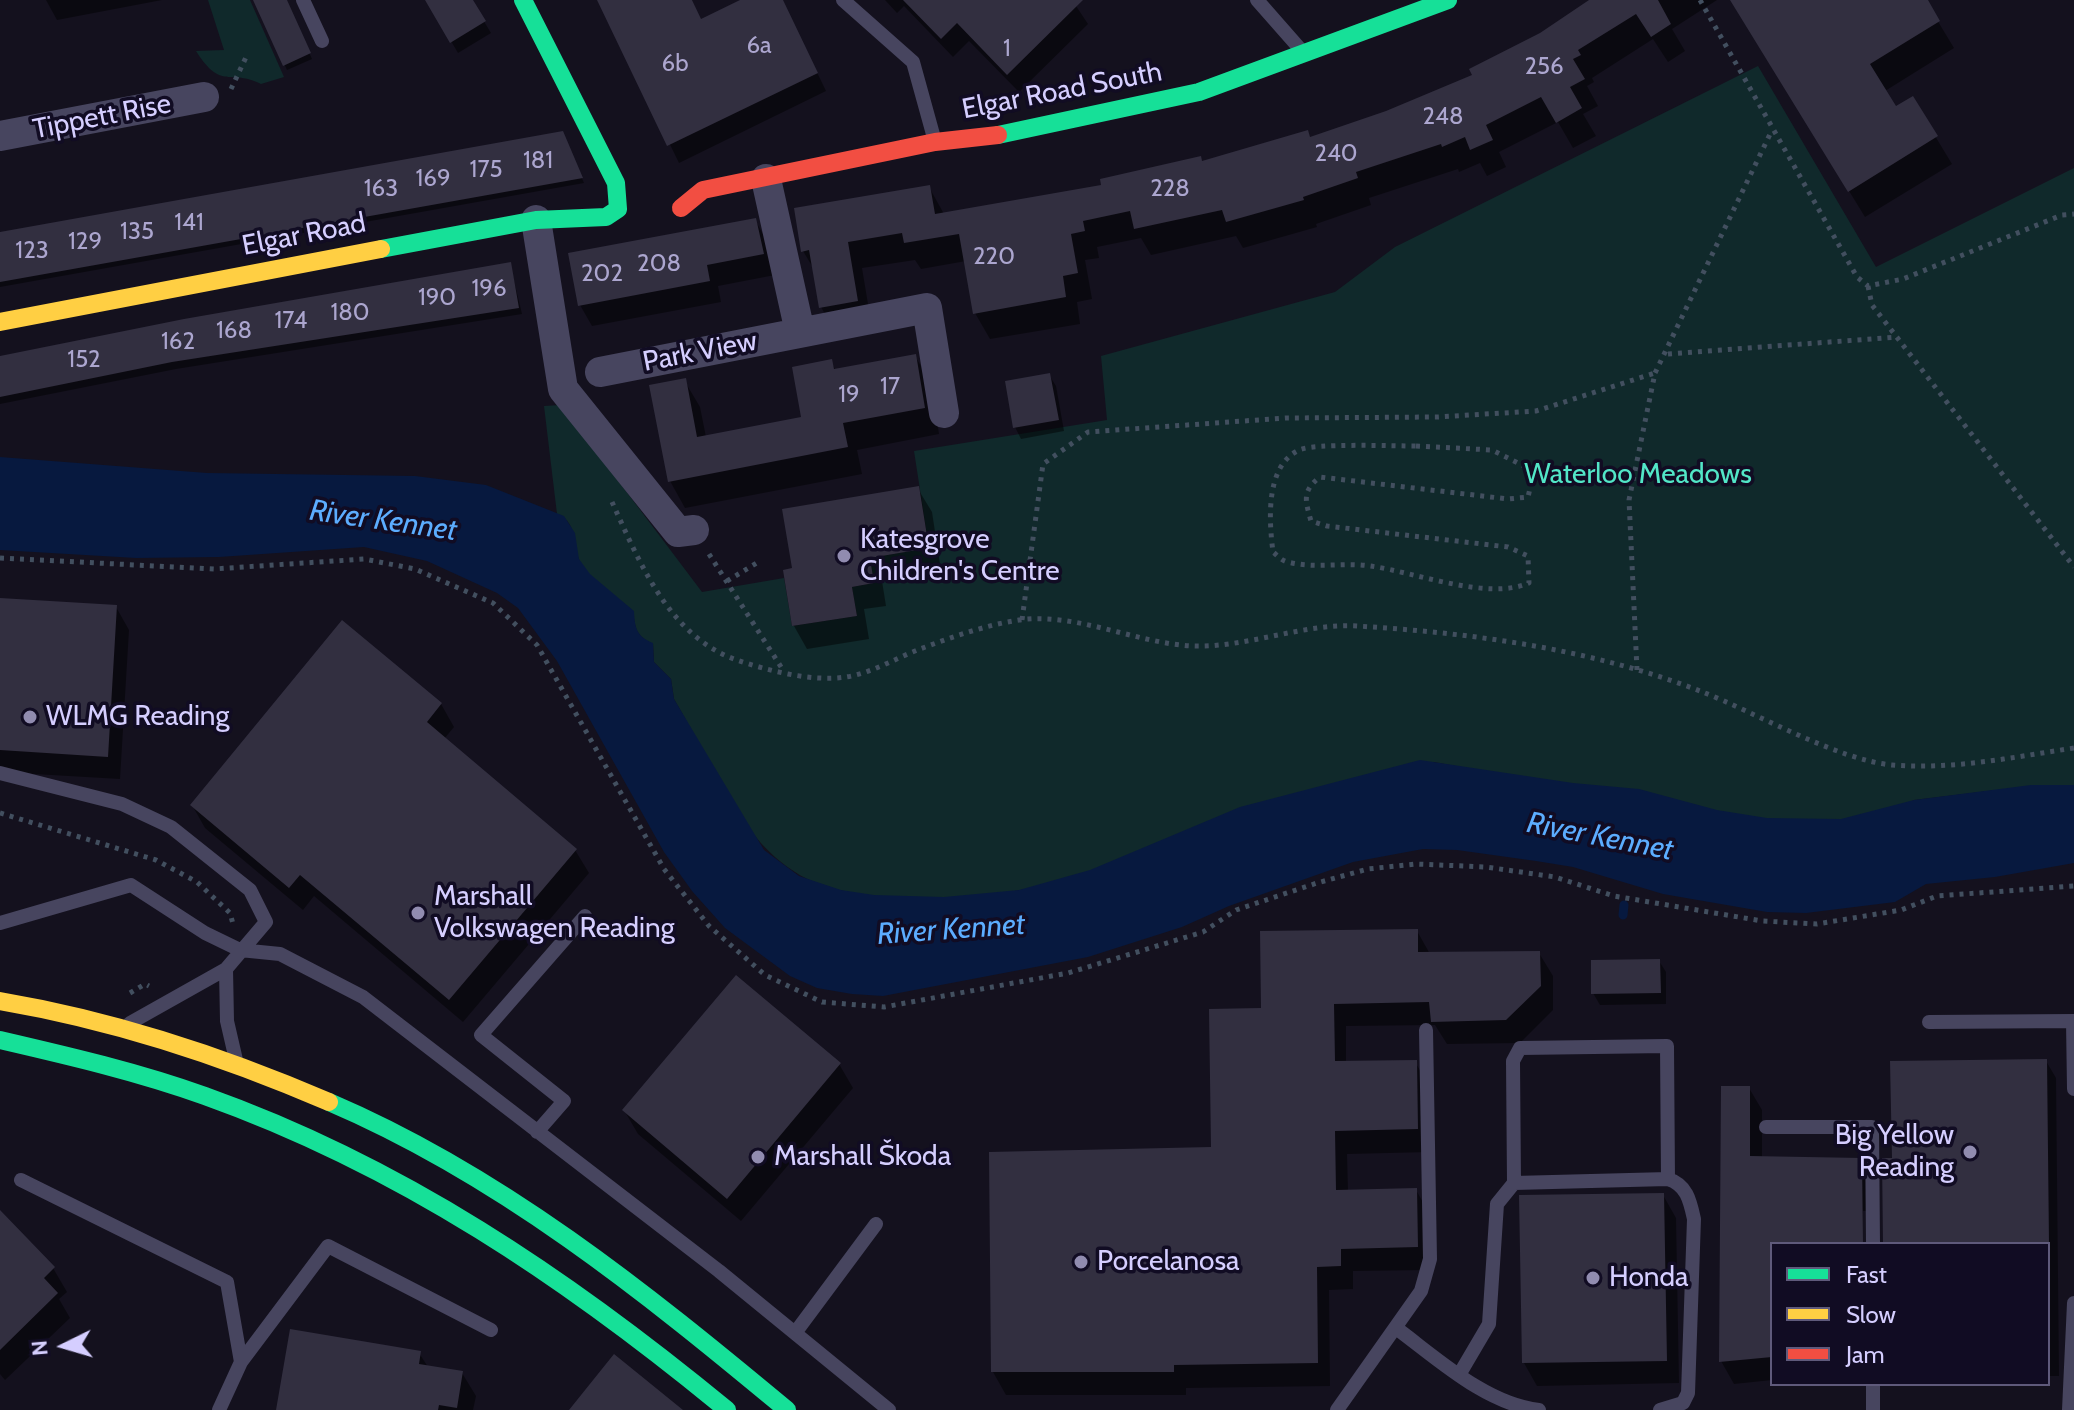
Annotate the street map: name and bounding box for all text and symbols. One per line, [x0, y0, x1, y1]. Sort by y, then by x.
house number: 6a [746, 32, 772, 60]
house number: 1 [1003, 35, 1011, 63]
house number: 6b [662, 50, 688, 78]
house number: 256 [1524, 53, 1564, 81]
street label: Elgar Road South [959, 55, 1165, 127]
street label: Tippett Rise [30, 87, 174, 147]
house number: 248 [1423, 103, 1463, 131]
house number: 240 [1314, 140, 1358, 168]
house number: 181 [523, 147, 553, 175]
house number: 175 [470, 156, 502, 184]
house number: 169 [415, 165, 451, 193]
house number: 163 [364, 175, 398, 203]
house number: 228 [1150, 175, 1190, 203]
street label: Elgar Road [239, 207, 369, 263]
house number: 141 [174, 209, 204, 237]
house number: 135 [120, 218, 154, 246]
house number: 129 [68, 228, 102, 256]
house number: 123 [15, 237, 49, 265]
house number: 220 [973, 243, 1015, 271]
house number: 208 [637, 250, 681, 278]
house number: 202 [581, 260, 623, 288]
house number: 196 [471, 275, 507, 303]
house number: 190 [418, 284, 456, 312]
house number: 180 [330, 299, 370, 327]
house number: 174 [275, 307, 307, 335]
house number: 168 [216, 317, 252, 345]
street label: Park View [640, 324, 760, 380]
house number: 162 [161, 328, 195, 356]
house number: 152 [67, 346, 101, 374]
house number: 17 [880, 373, 900, 401]
house number: 19 [838, 381, 860, 409]
park label: Waterloo Meadows [1524, 458, 1752, 492]
water label: River Kennet [307, 493, 459, 549]
place label: Katesgrove Children's Centre [860, 523, 1060, 589]
marker: Katesgrove Children's Centre [835, 547, 853, 565]
place label: WLMG Reading [46, 700, 229, 734]
marker: WLMG Reading [21, 708, 39, 726]
water label: River Kennet [1524, 805, 1676, 869]
place label: Marshall Volkswagen Reading [434, 880, 675, 946]
marker: Marshall Volkswagen Reading [409, 904, 427, 922]
water label: River Kennet [876, 907, 1026, 953]
place label: Big Yellow Reading [1835, 1119, 1954, 1185]
place label: Marshall Škoda [774, 1140, 951, 1174]
marker: Big Yellow Reading [1961, 1143, 1979, 1161]
marker: Marshall Škoda [749, 1148, 767, 1166]
legend [1770, 1242, 2050, 1386]
place label: Porcelanosa [1097, 1245, 1240, 1279]
marker: Porcelanosa [1072, 1253, 1090, 1271]
text: Fast [1846, 1260, 1887, 1289]
place label: Honda [1609, 1261, 1688, 1295]
marker: Honda [1584, 1269, 1602, 1287]
text: Slow [1846, 1300, 1896, 1329]
north arrow [24, 1306, 104, 1386]
text: N [25, 1339, 54, 1357]
text: Jam [1846, 1340, 1884, 1369]

